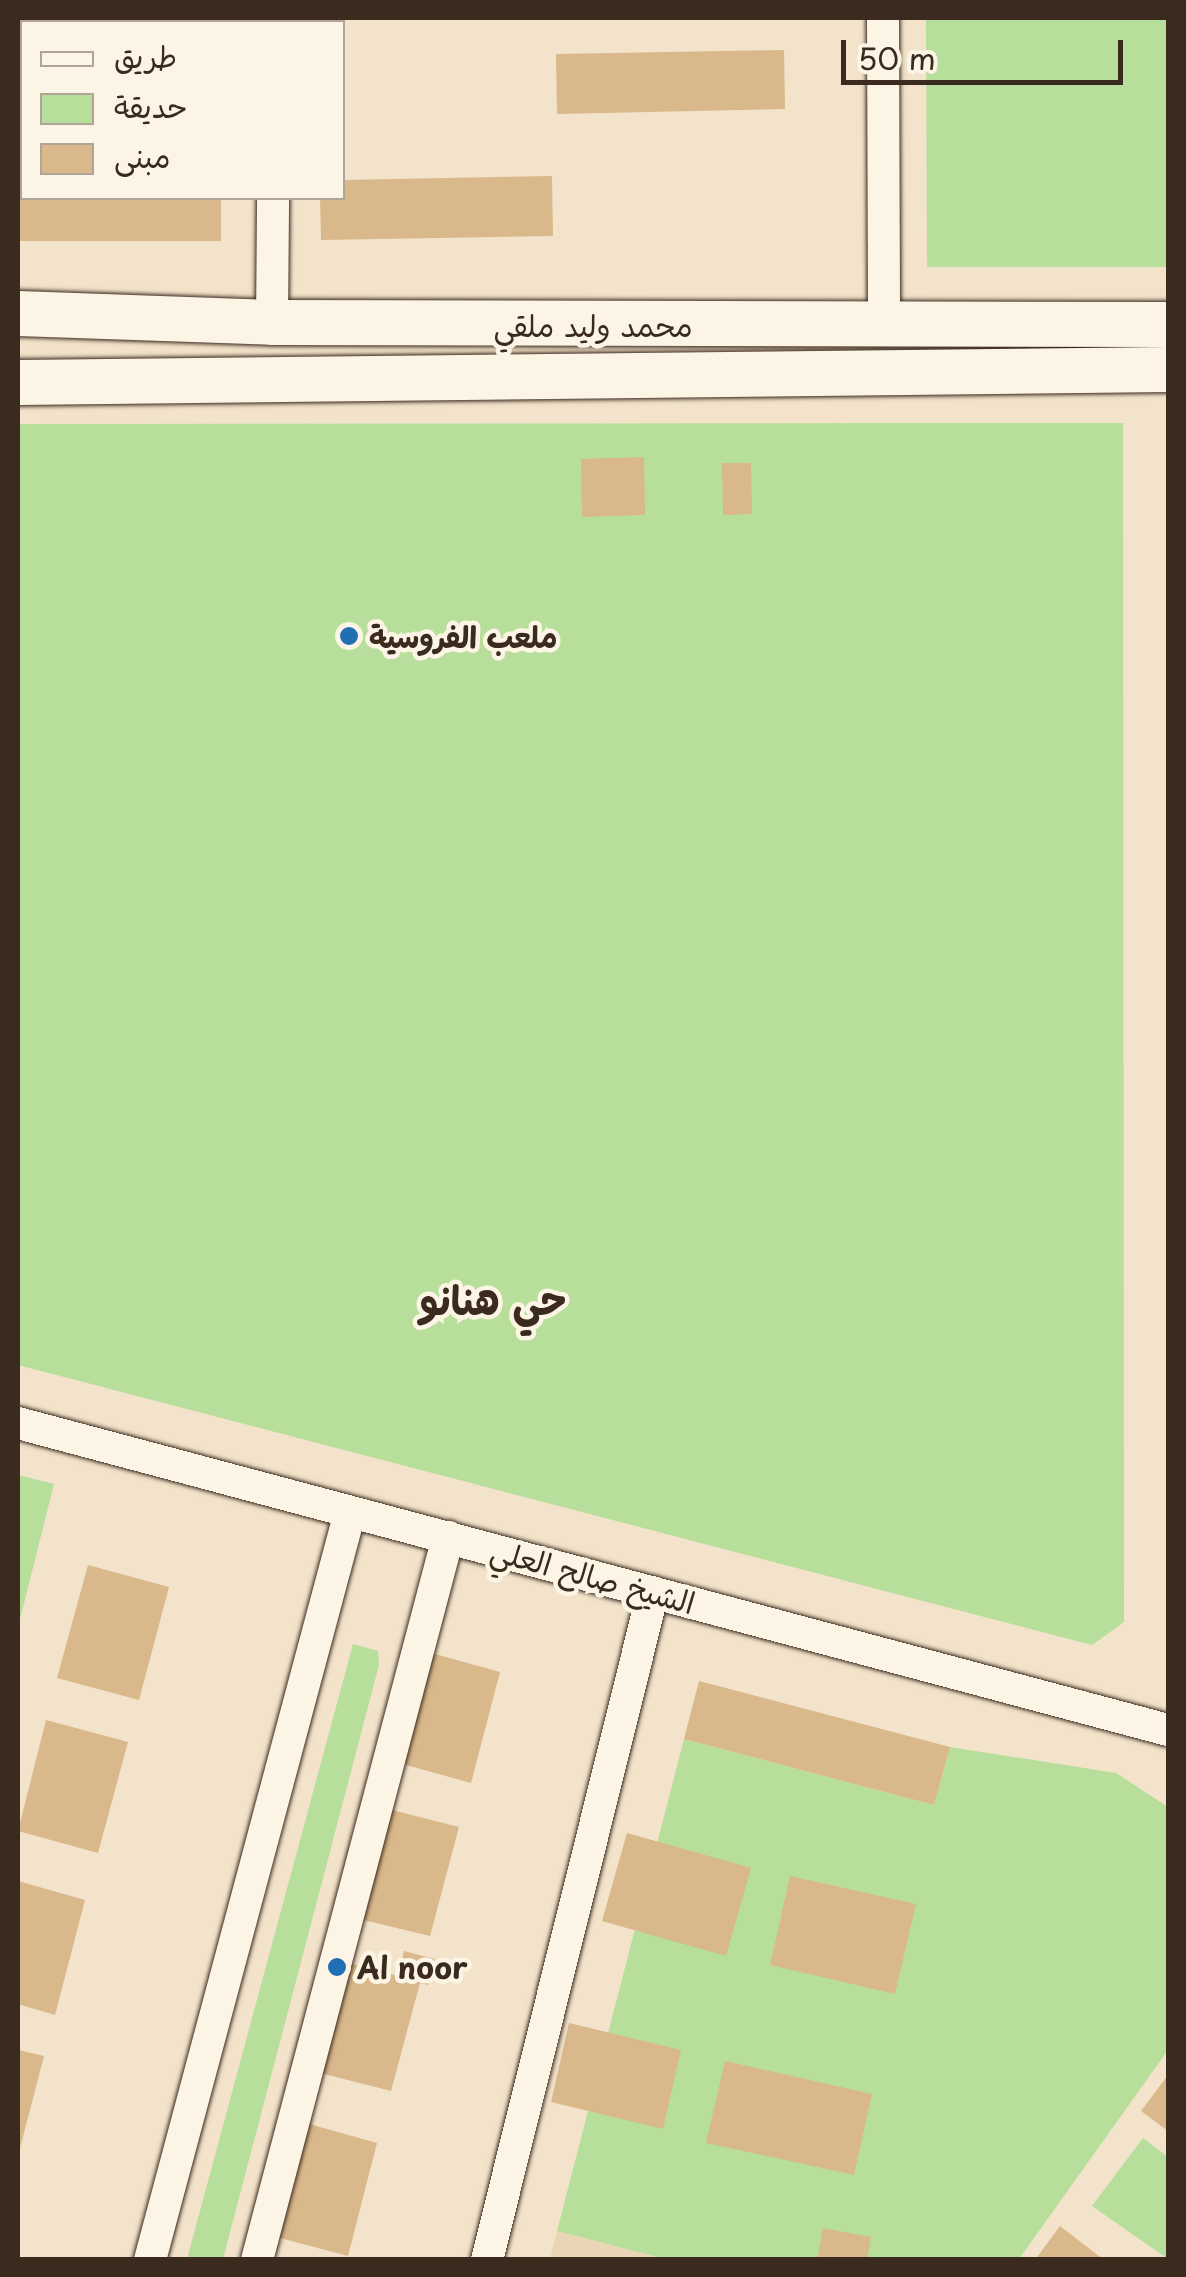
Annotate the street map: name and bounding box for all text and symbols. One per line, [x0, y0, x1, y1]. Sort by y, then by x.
legend [20, 20, 345, 200]
scale bar [846, 20, 1128, 82]
text: طريق [114, 33, 177, 78]
text: 50 m [858, 35, 936, 80]
text: حديقة [114, 83, 188, 128]
text: مبنى [114, 133, 170, 178]
street label: محمد وليد ملقي [493, 307, 693, 343]
place label: ملعب الفروسية [369, 618, 557, 654]
marker: ملعب الفروسية [338, 625, 360, 647]
district label: حي هنانو [420, 1275, 566, 1323]
street label: الشيخ صالح العلي [487, 1531, 699, 1621]
place label: Al noor [357, 1949, 470, 1985]
marker: Al noor [326, 1956, 348, 1978]

